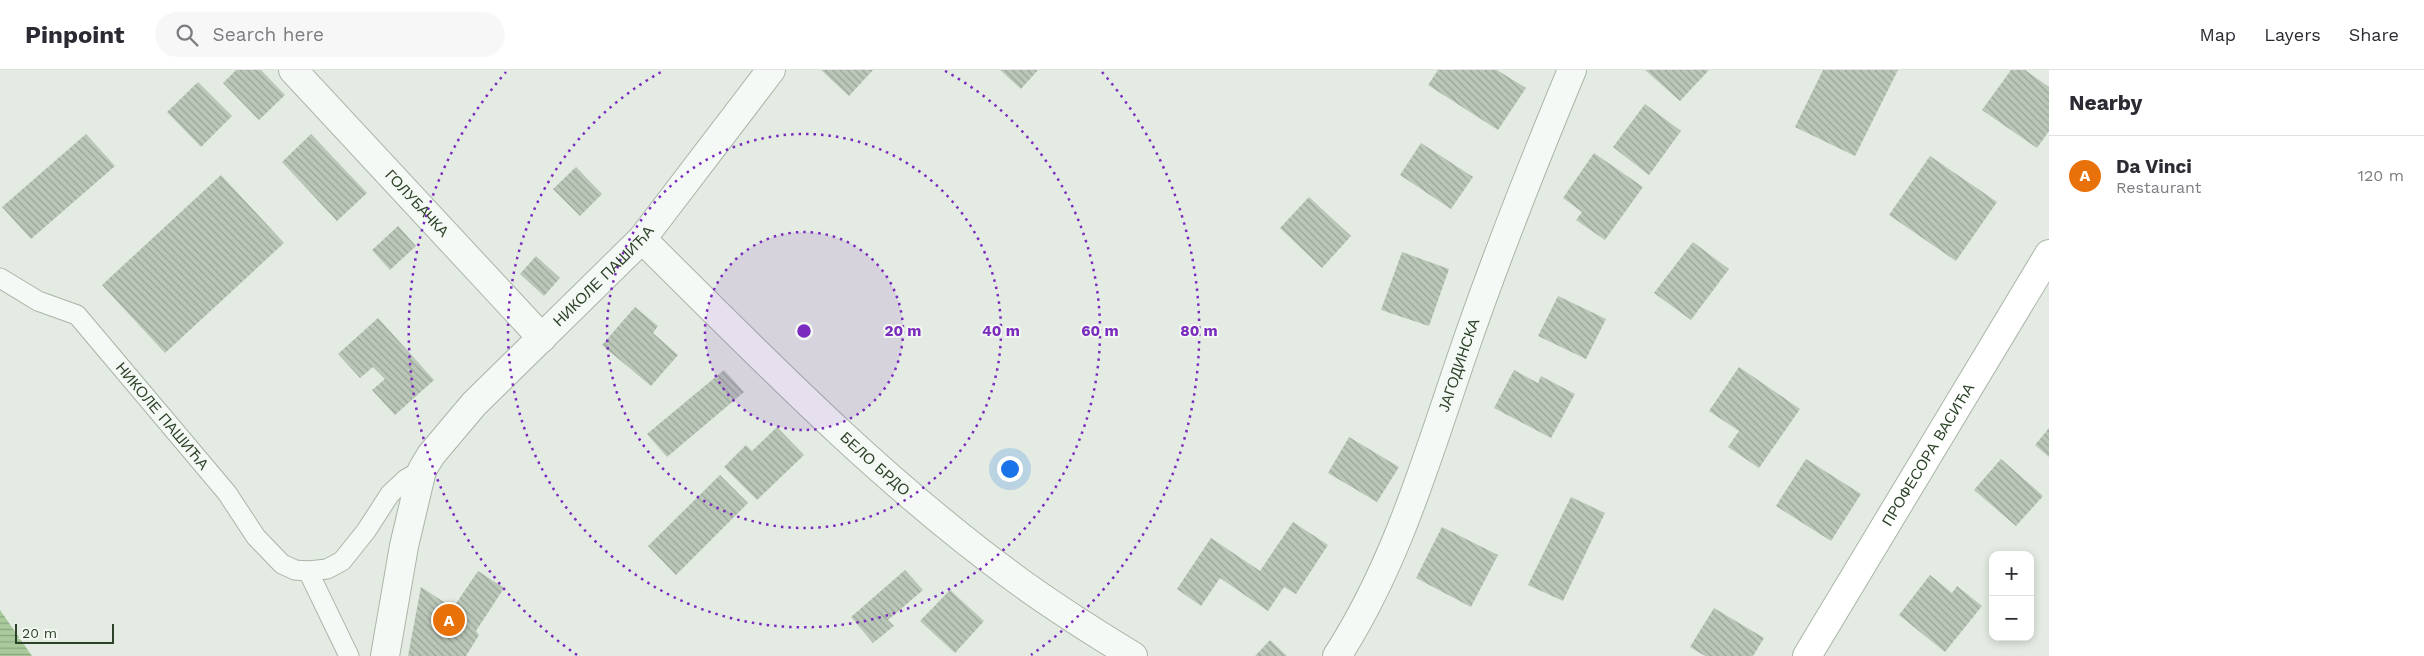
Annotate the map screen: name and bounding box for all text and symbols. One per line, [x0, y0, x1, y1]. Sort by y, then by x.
search box [155, 12, 505, 57]
text: Pinpoint [25, 21, 125, 49]
icon: search [173, 21, 201, 49]
text: Search here [213, 23, 324, 46]
text: Map [2199, 24, 2236, 45]
text: Layers [2264, 24, 2321, 45]
text: Share [2349, 24, 2399, 45]
text: Nearby [2069, 90, 2142, 115]
text: Da Vinci [2116, 155, 2192, 178]
street label: ГОЛУБАЧКА [381, 166, 452, 241]
text: A [2080, 166, 2090, 185]
text: 120 m [2358, 166, 2404, 185]
text: Restaurant [2116, 178, 2202, 197]
street label: НИКОЛЕ ПАШИЋА [549, 222, 658, 330]
street label: ЈАГОДИНСКА [1435, 316, 1483, 414]
centre of rings [795, 322, 813, 340]
text: 20 m [884, 322, 922, 340]
text: 40 m [982, 322, 1020, 340]
text: 60 m [1081, 322, 1119, 340]
text: 80 m [1180, 322, 1218, 340]
street label: НИКОЛЕ ПАШИЋА [112, 359, 212, 473]
street label: ПРОФЕСОРА ВАСИЋА [1878, 380, 1978, 529]
street label: БЕЛО БРДО [837, 428, 914, 500]
your location [997, 456, 1023, 482]
map controls [1989, 551, 2034, 641]
button: + [1989, 551, 2034, 596]
button: − [1989, 596, 2034, 641]
pin: A [433, 601, 465, 639]
scale bar [15, 621, 114, 644]
text: 20 m [22, 625, 57, 641]

